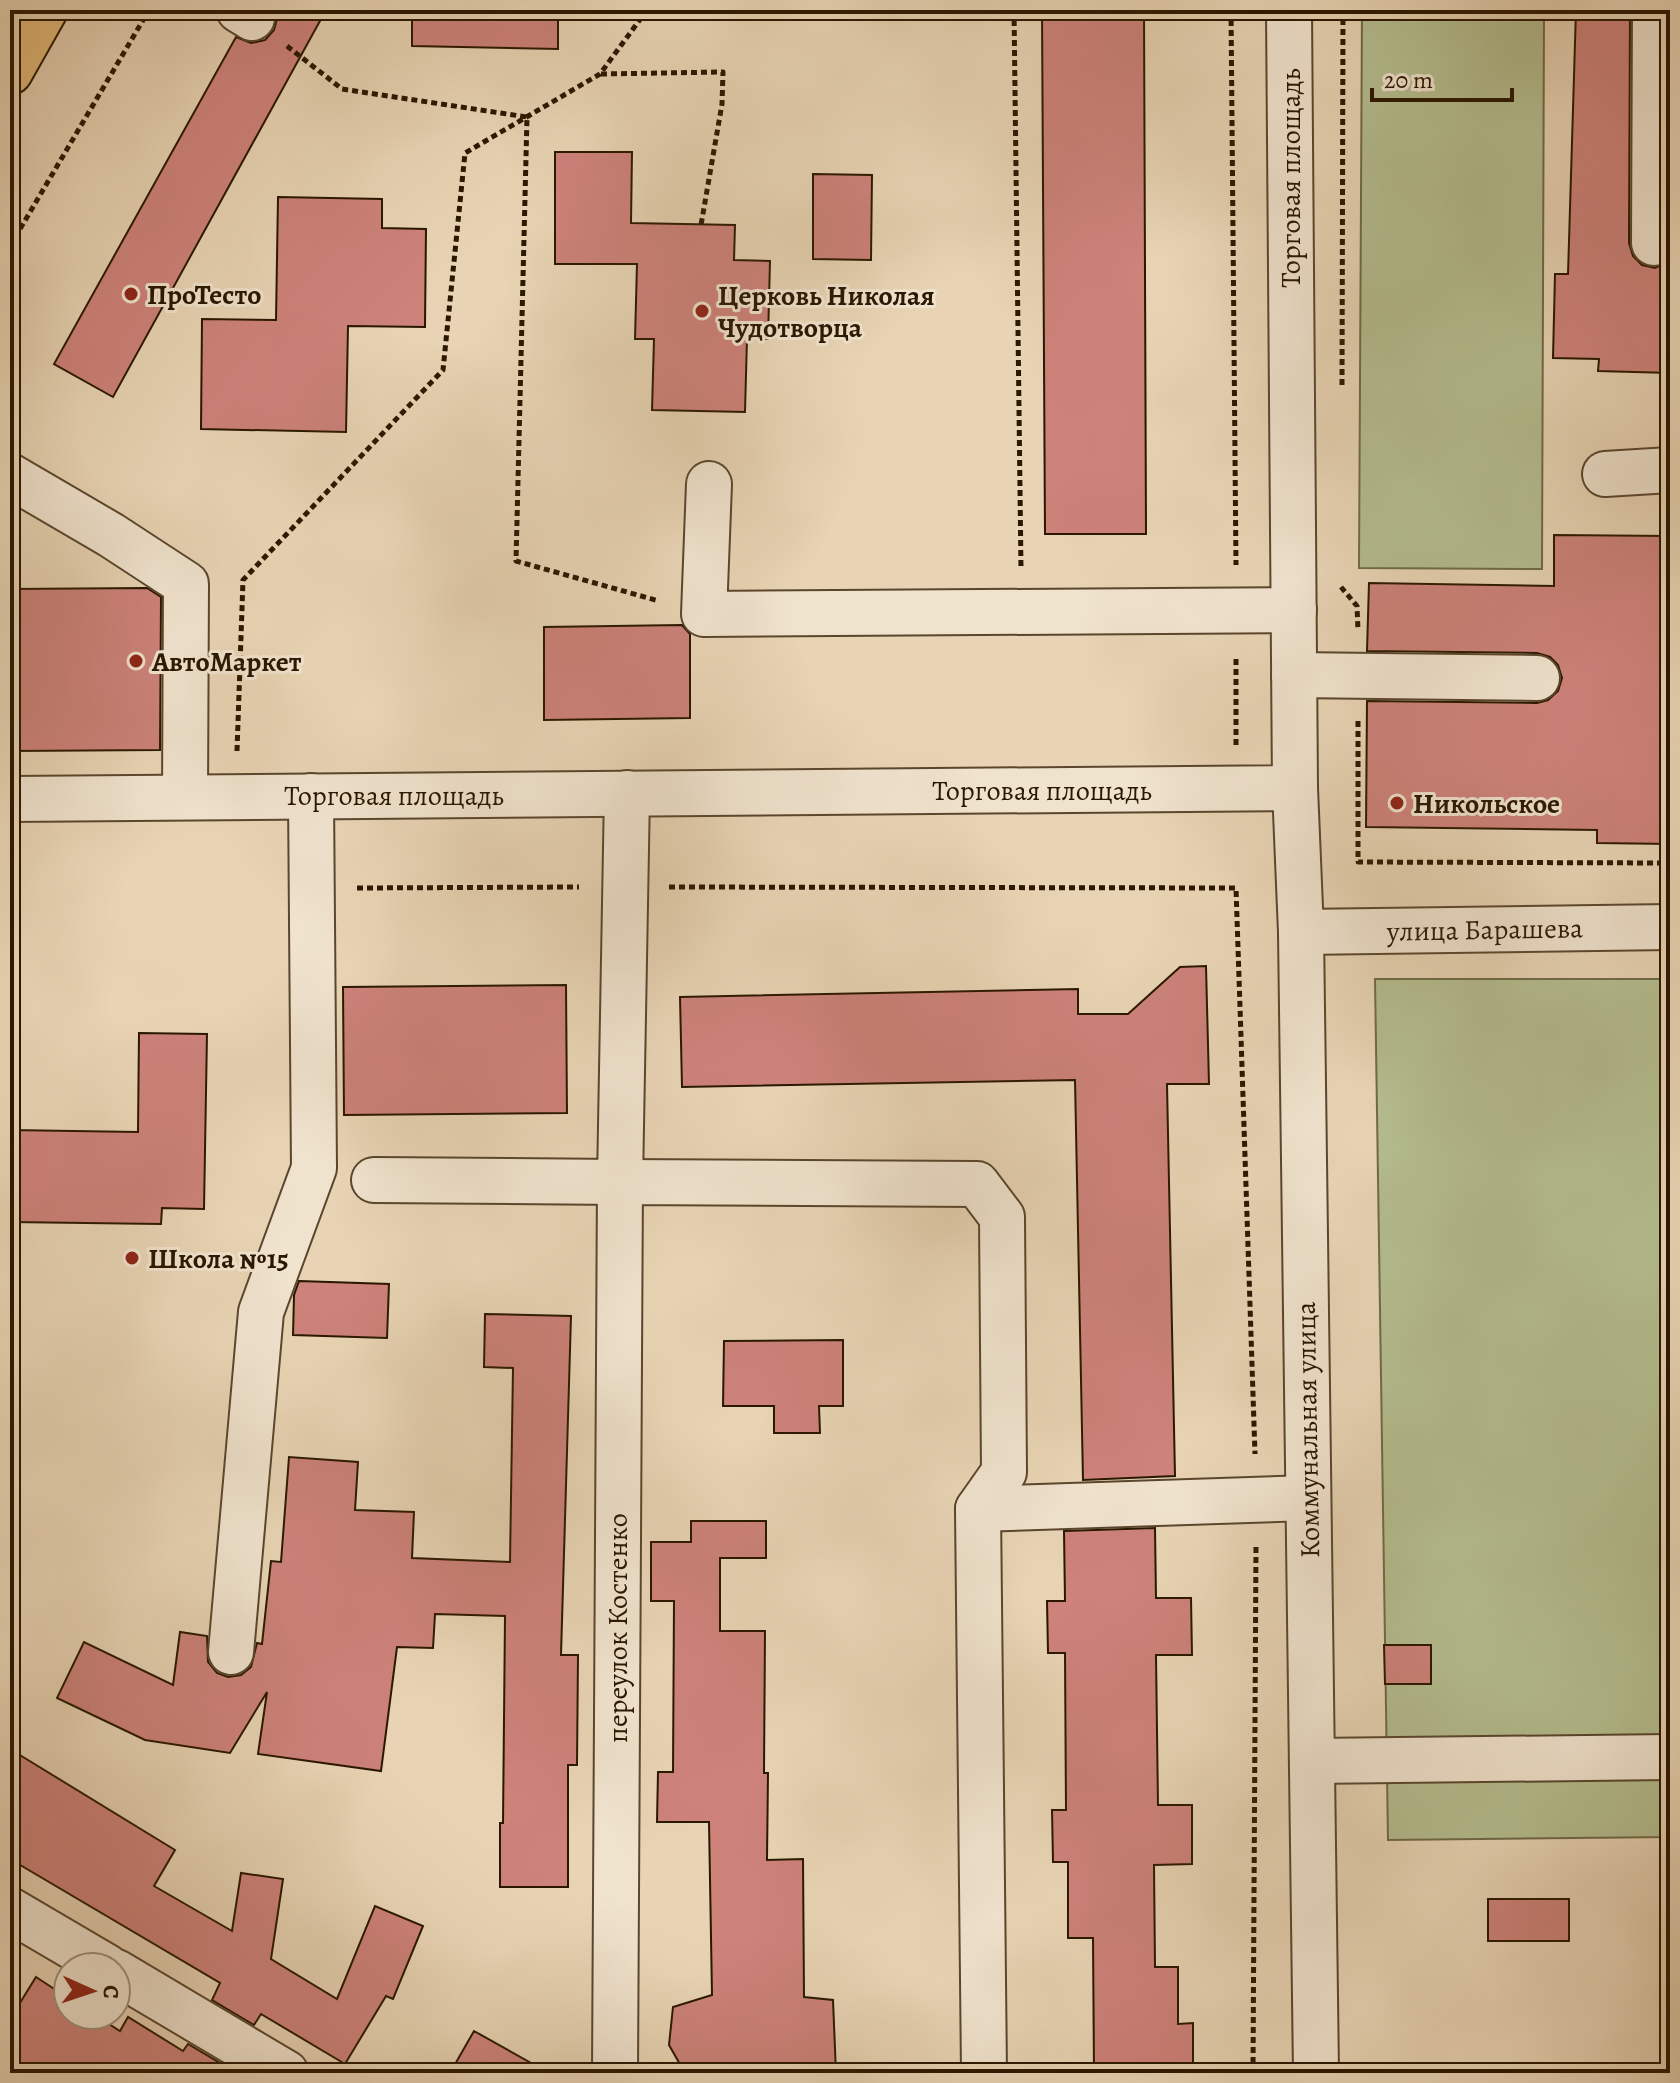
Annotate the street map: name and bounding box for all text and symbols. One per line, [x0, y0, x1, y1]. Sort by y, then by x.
scale bar [1372, 52, 1512, 102]
text: 20 m [1384, 64, 1433, 96]
street label: Торговая площадь [1272, 68, 1310, 288]
place label: ПроТесто [147, 276, 261, 314]
place label: Церковь Николая Чудотворца [718, 277, 935, 347]
marker: ПроТесто [122, 285, 140, 303]
marker: Церковь Николая Чудотворца [693, 302, 711, 320]
place label: АвтоМаркет [151, 643, 302, 681]
marker: АвтоМаркет [127, 652, 145, 670]
street label: Торговая площадь [932, 772, 1152, 810]
street label: Торговая площадь [284, 777, 504, 815]
place label: Никольское [1413, 785, 1560, 823]
marker: Никольское [1388, 794, 1406, 812]
street label: улица Барашева [1386, 909, 1583, 951]
place label: Школа №15 [148, 1240, 289, 1278]
marker: Школа №15 [123, 1249, 141, 1267]
street label: Коммунальная улица [1287, 1301, 1329, 1559]
street label: переулок Костенко [599, 1513, 637, 1743]
north arrow [52, 1951, 132, 2031]
text: С [96, 1984, 126, 2000]

